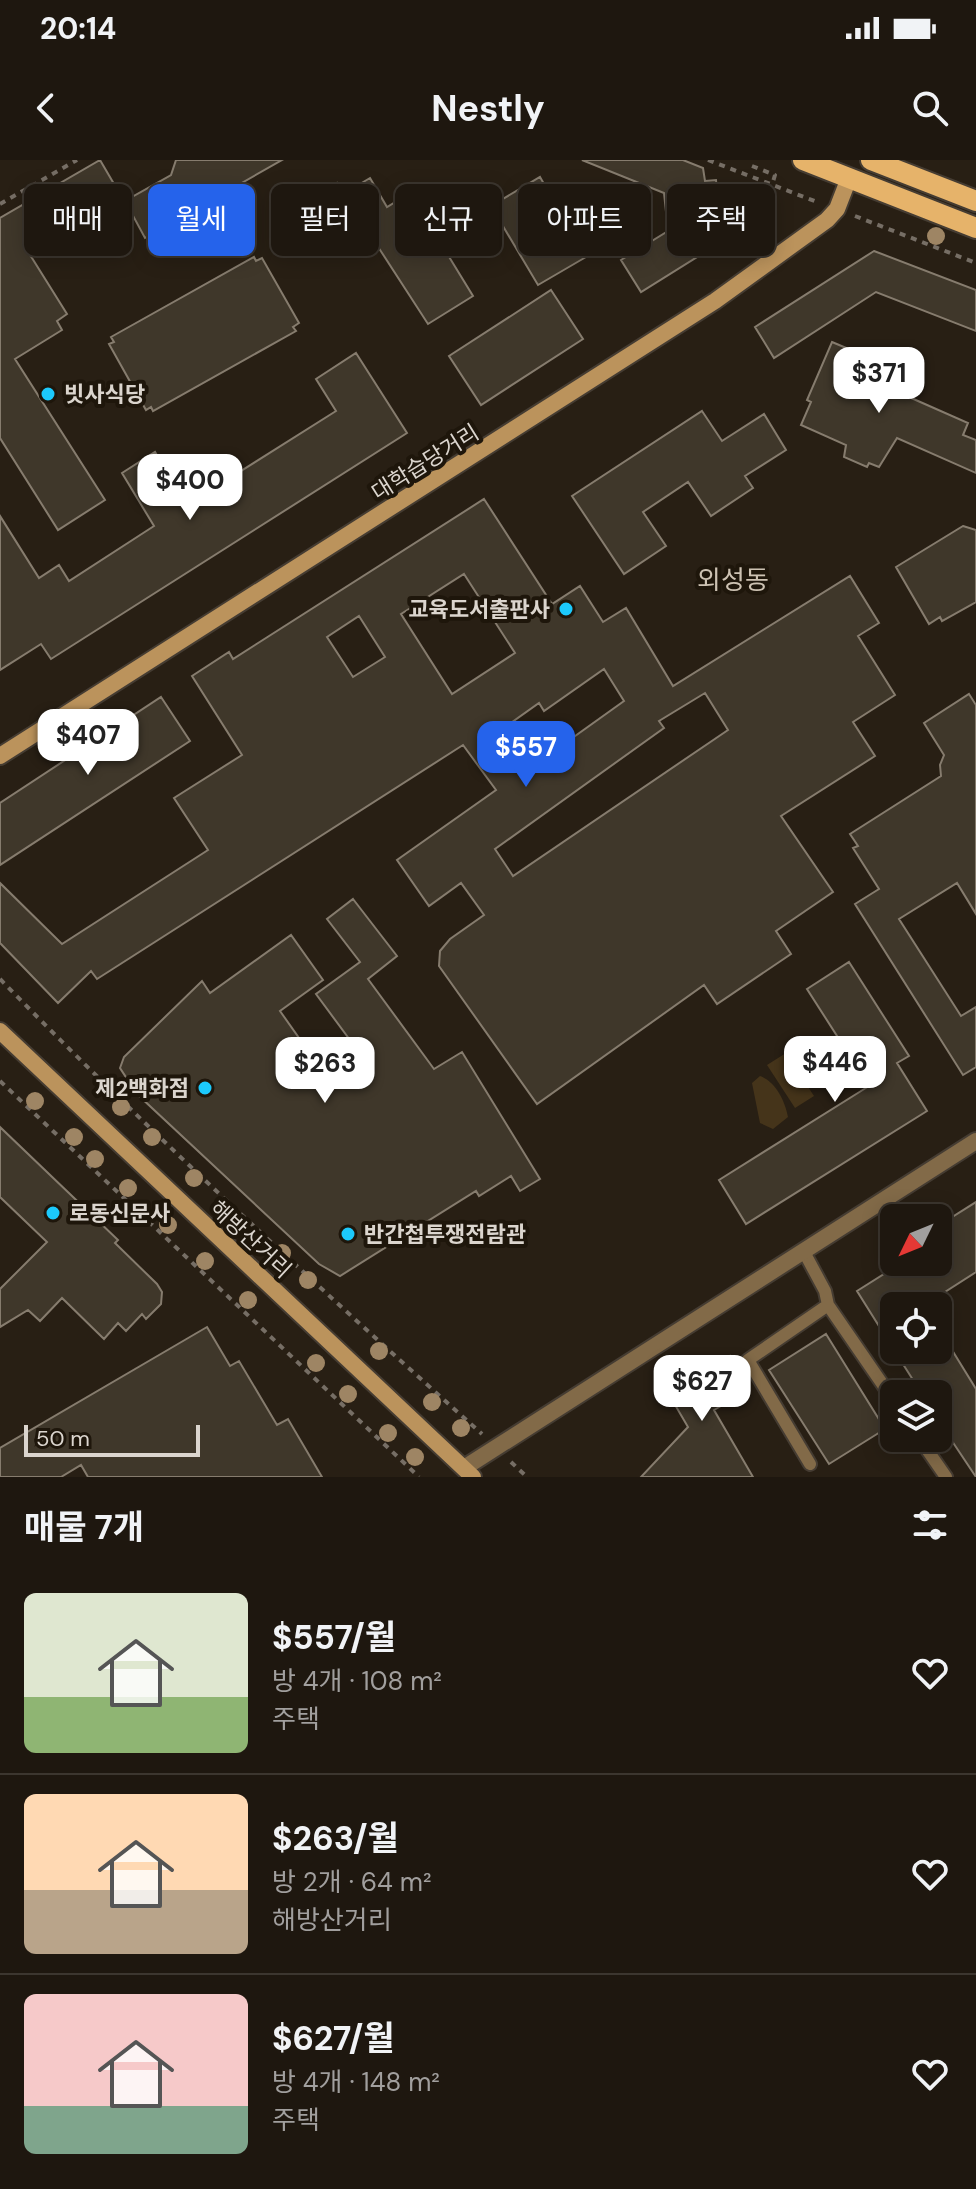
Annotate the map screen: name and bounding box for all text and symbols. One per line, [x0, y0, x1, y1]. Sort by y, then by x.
text: 20:14 [40, 9, 116, 48]
text: Nestly [431, 85, 545, 132]
icon: back [24, 86, 68, 130]
icon: search [908, 86, 952, 130]
chip: 매매 [24, 184, 132, 256]
chip: 월세 [148, 184, 255, 256]
chip: 필터 [271, 184, 379, 256]
chip: 신규 [395, 184, 502, 256]
chip: 아파트 [518, 184, 651, 256]
chip: 주택 [667, 184, 775, 256]
pin: $371 [832, 347, 926, 415]
text: $371 [851, 356, 907, 390]
place label: 빗사식당 [64, 380, 145, 409]
marker: 빗사식당 [39, 385, 57, 403]
street label: 대학습당거리 [366, 418, 484, 507]
pin: $400 [143, 454, 237, 522]
text: $400 [155, 463, 225, 497]
district label: 외성동 [697, 563, 769, 597]
place label: 교육도서출판사 [408, 595, 550, 624]
marker: 교육도서출판사 [557, 600, 575, 618]
pin: $407 [41, 709, 135, 777]
text: $407 [56, 718, 120, 752]
pin: $557 [479, 721, 573, 789]
text: $557 [495, 730, 557, 764]
pin: $446 [788, 1036, 882, 1104]
pin: $263 [278, 1037, 372, 1105]
text: $446 [802, 1045, 868, 1079]
text: $263 [294, 1046, 356, 1080]
place label: 제2백화점 [95, 1074, 189, 1103]
marker: 제2백화점 [196, 1079, 214, 1097]
street label: 해방산거리 [204, 1194, 298, 1284]
place label: 로동신문사 [69, 1199, 170, 1228]
marker: 로동신문사 [44, 1204, 62, 1222]
north arrow [880, 1204, 952, 1276]
map controls [880, 1204, 952, 1452]
place label: 반간첩투쟁전람관 [364, 1220, 526, 1249]
marker: 반간첩투쟁전람관 [339, 1225, 357, 1243]
button: locate [880, 1292, 952, 1364]
pin: $627 [655, 1355, 749, 1423]
text: $627 [672, 1364, 732, 1398]
button: layers [880, 1380, 952, 1452]
scale bar [24, 1421, 200, 1457]
text: 50 m [36, 1424, 90, 1453]
icon: filters [908, 1503, 952, 1547]
text: 매물 7개 [24, 1505, 144, 1550]
text: $557/월 [272, 1615, 396, 1660]
icon: home [88, 1625, 184, 1721]
icon: heart [908, 1651, 952, 1695]
text: 방 4개 · 108 m² [272, 1664, 442, 1698]
text: 주택 [272, 1702, 320, 1736]
text: $263/월 [272, 1816, 399, 1861]
icon: home [88, 1826, 184, 1922]
icon: heart [908, 1852, 952, 1896]
text: 방 2개 · 64 m² [272, 1865, 431, 1899]
text: 해방산거리 [272, 1903, 392, 1937]
text: $627/월 [272, 2016, 395, 2061]
icon: home [88, 2026, 184, 2122]
icon: heart [908, 2052, 952, 2096]
text: 방 4개 · 148 m² [272, 2065, 440, 2099]
text: 주택 [272, 2103, 320, 2137]

